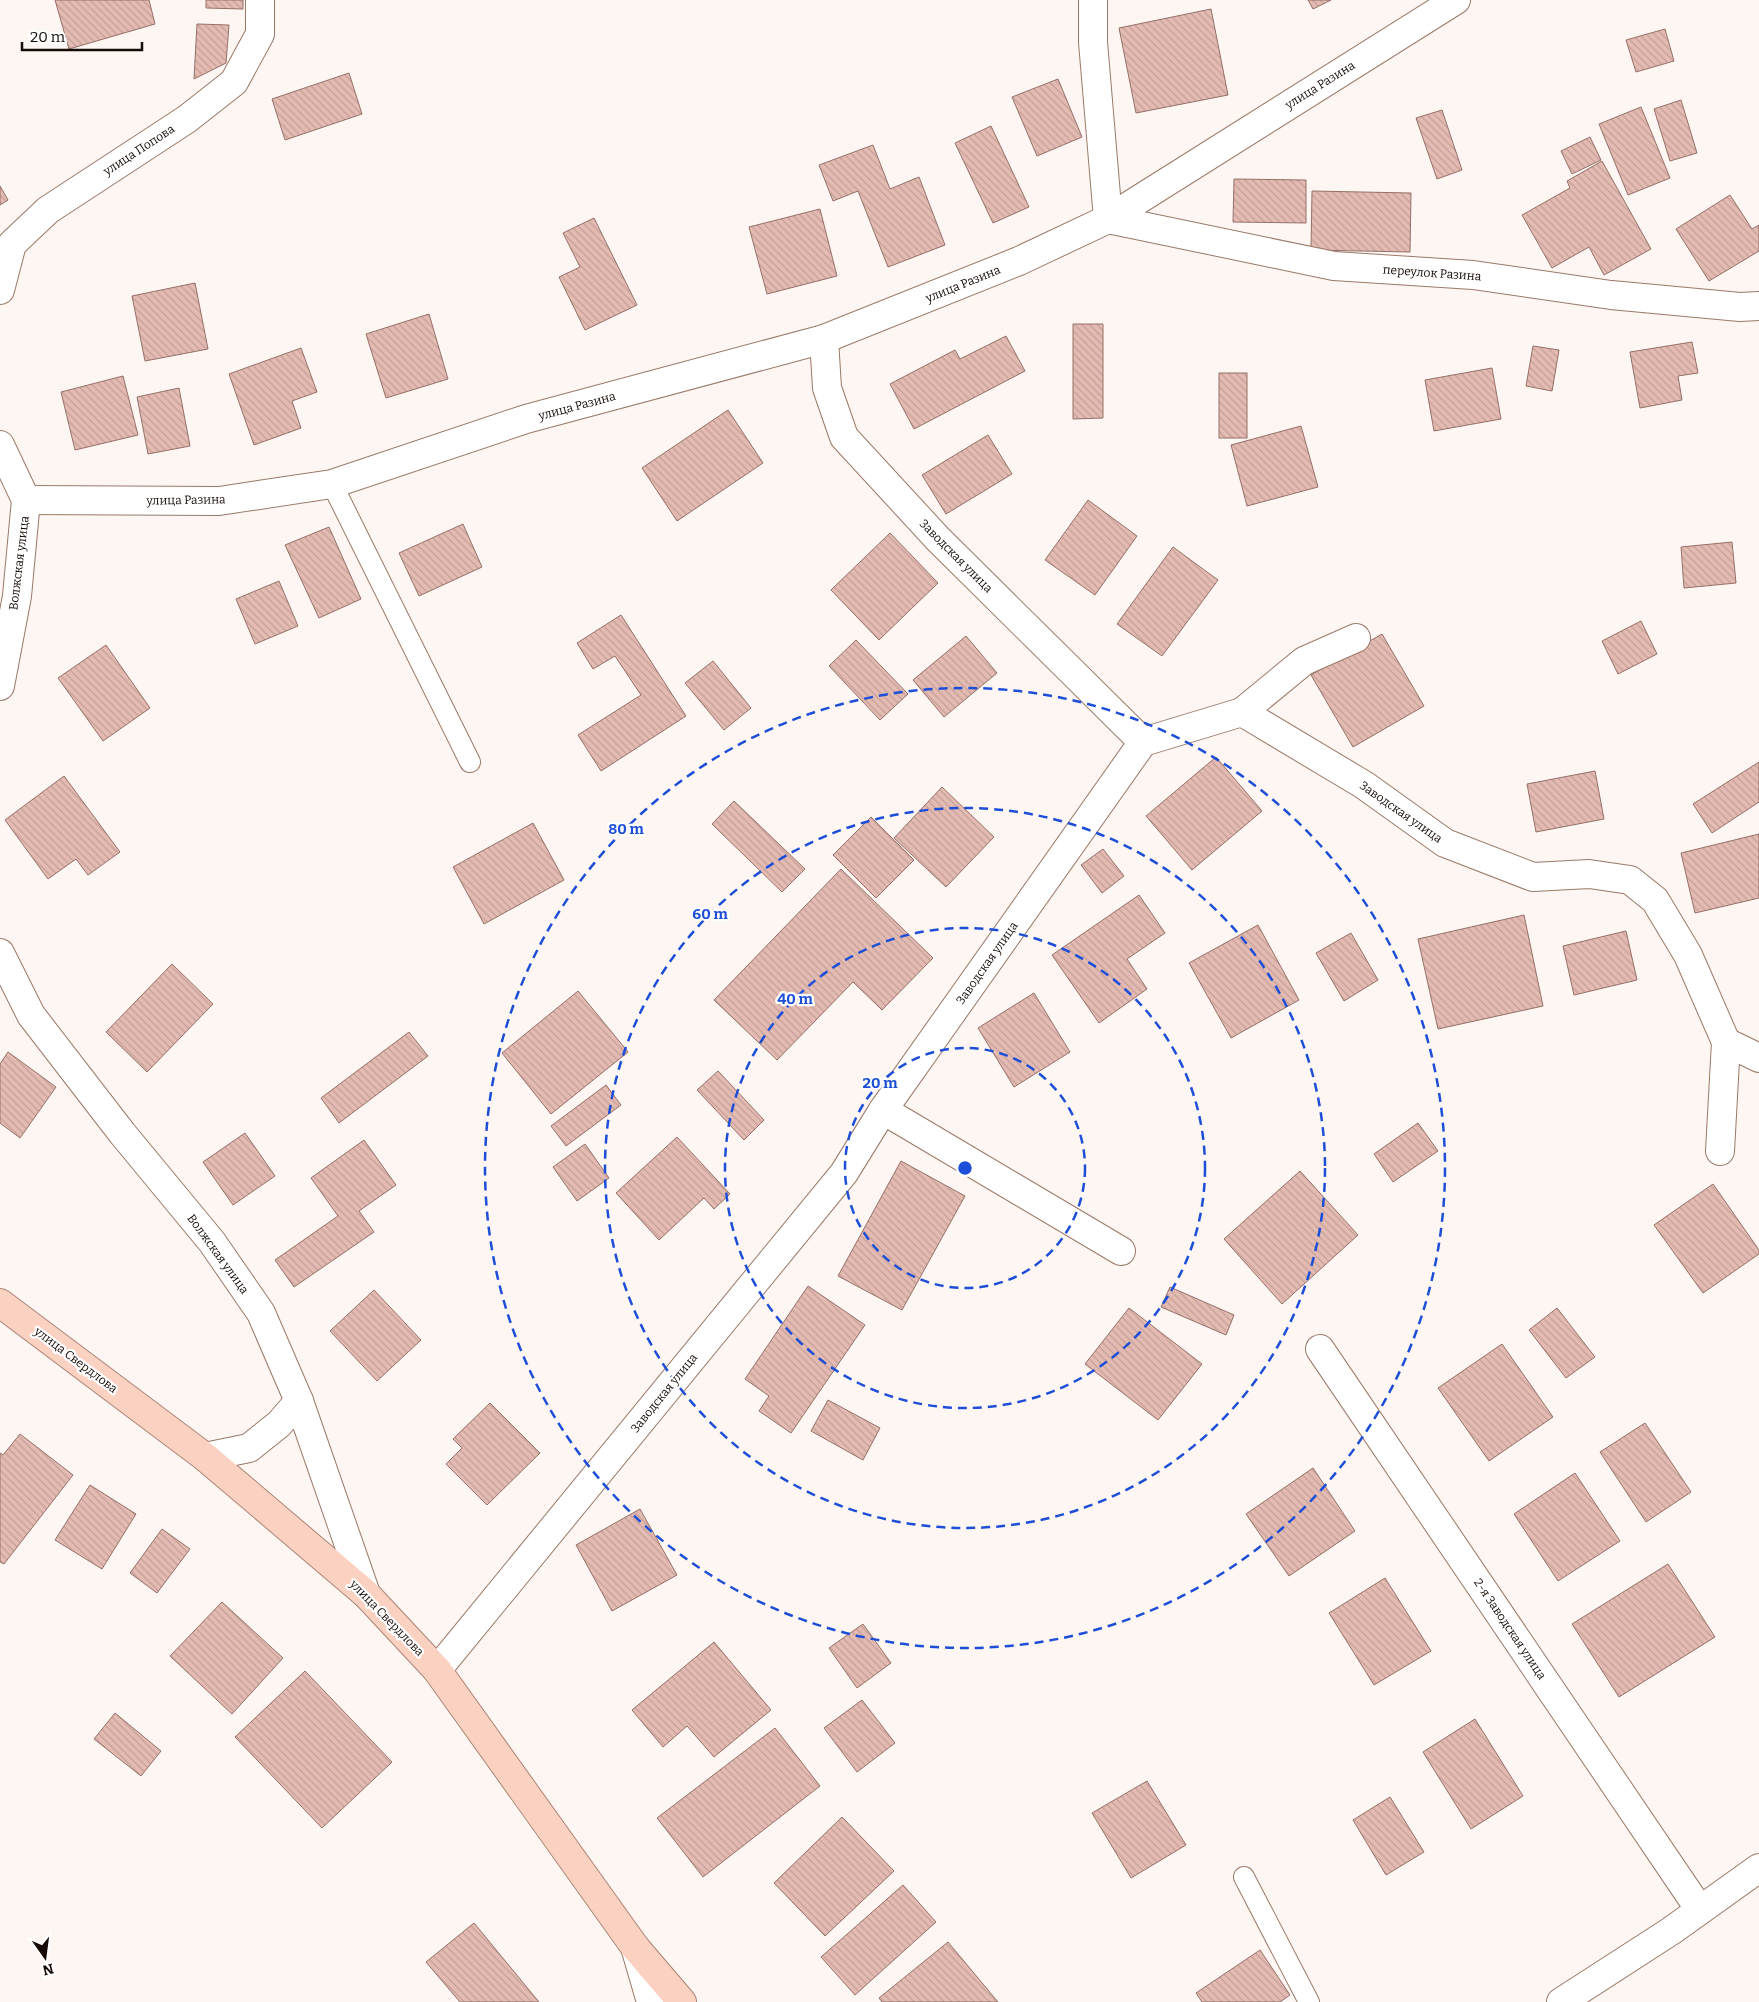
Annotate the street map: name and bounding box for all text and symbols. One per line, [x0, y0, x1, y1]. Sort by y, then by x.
scale bar [22, 20, 142, 52]
text: 20 m [30, 28, 66, 46]
street label: улица Разина [1282, 58, 1358, 112]
street label: улица Попова [100, 122, 178, 179]
street label: улица Разина [923, 263, 1003, 306]
street label: переулок Разина [1382, 263, 1482, 283]
street label: улица Разина [536, 389, 617, 423]
street label: улица Разина [145, 492, 226, 508]
street label: Волжская улица [6, 515, 32, 611]
street label: Заводская улица [917, 517, 996, 596]
street label: Заводская улица [1357, 778, 1445, 846]
text: 80 m [608, 820, 644, 838]
text: 60 m [692, 905, 728, 923]
street label: Заводская улица [953, 919, 1021, 1007]
text: 40 m [777, 990, 814, 1008]
text: 20 m [863, 1074, 898, 1092]
centre of rings [956, 1159, 974, 1177]
street label: Волжская улица [184, 1211, 252, 1297]
street label: улица Свердлова [31, 1324, 121, 1396]
street label: Заводская улица [628, 1350, 700, 1435]
street label: улица Свердлова [346, 1576, 427, 1659]
street label: 2-я Заводская улица [1471, 1576, 1549, 1682]
north arrow [20, 1932, 70, 1982]
text: N [41, 1960, 55, 1979]

